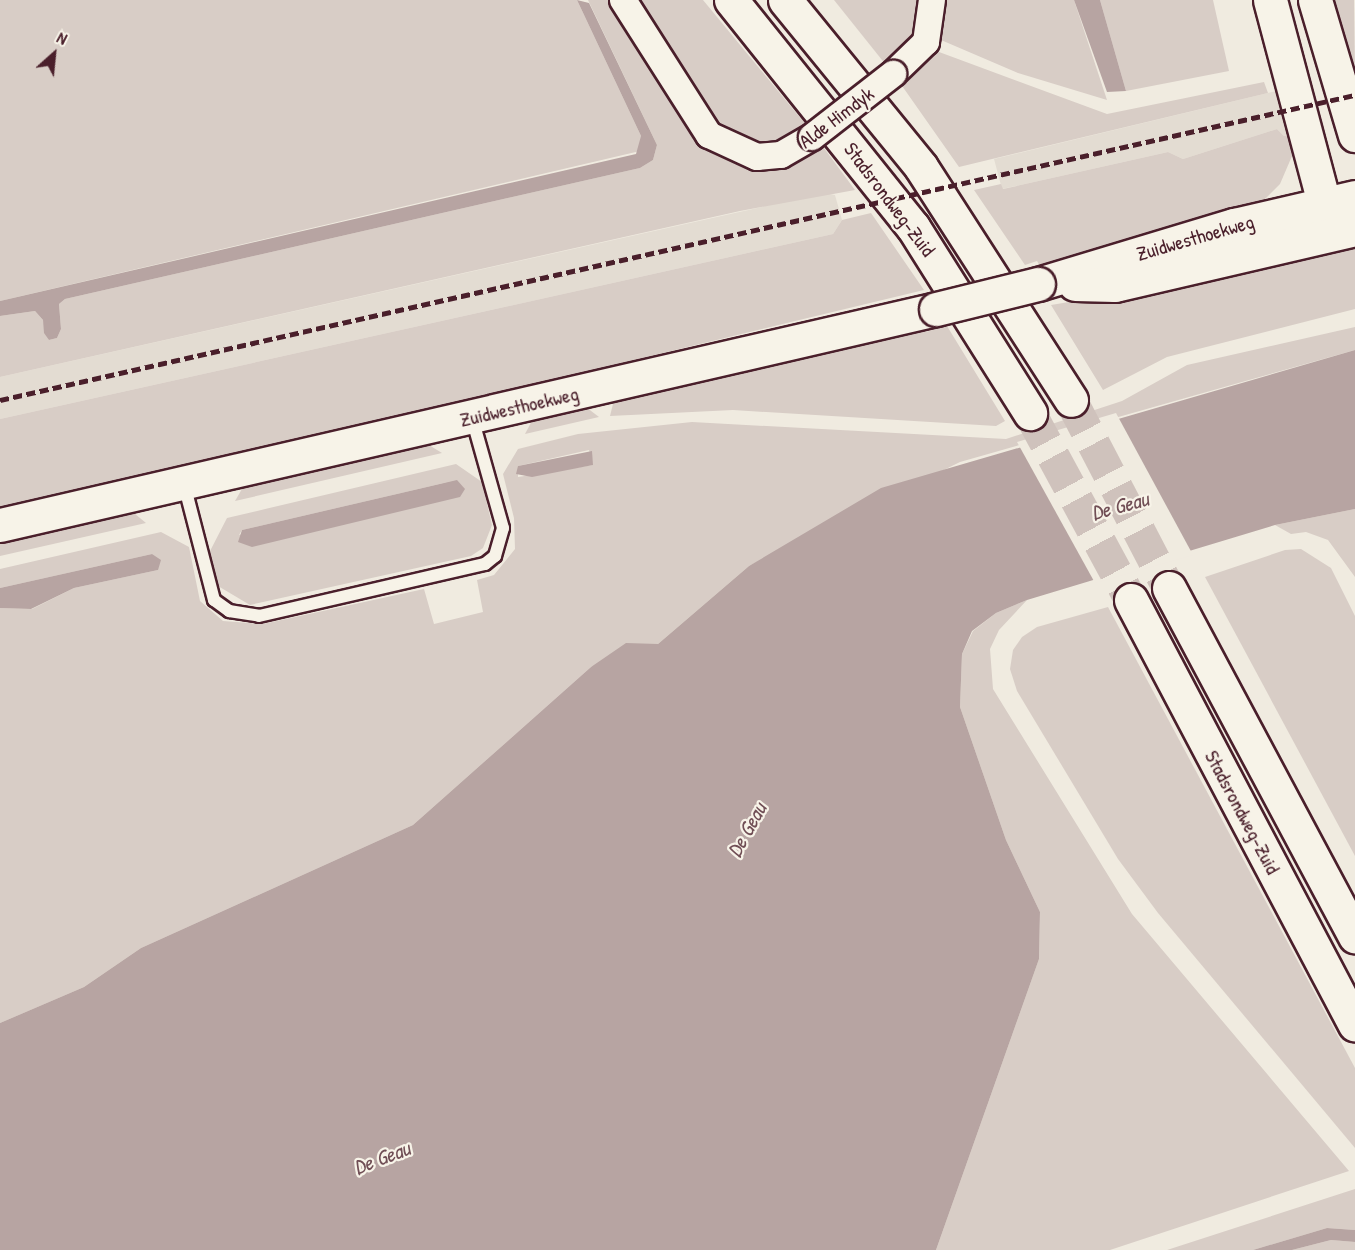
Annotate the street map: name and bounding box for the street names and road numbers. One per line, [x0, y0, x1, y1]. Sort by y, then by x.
street label: Alde Himdyk [794, 81, 878, 153]
street label: Stadsrondweg-Zuid [839, 137, 941, 261]
street label: Zuidwesthoekweg [1134, 209, 1256, 265]
street label: Zuidwesthoekweg [457, 381, 581, 431]
street label: Stadsrondweg-Zuid [1200, 746, 1286, 878]

